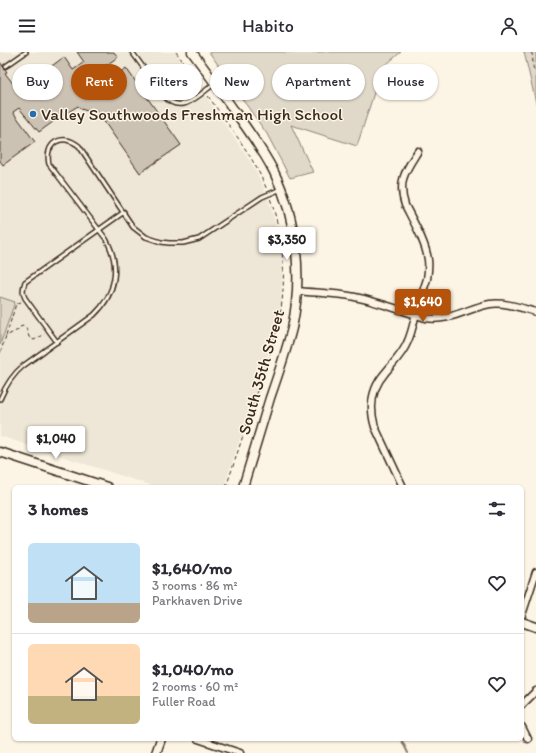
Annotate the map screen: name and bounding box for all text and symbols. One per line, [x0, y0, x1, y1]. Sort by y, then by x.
icon: menu [16, 15, 38, 37]
text: Habito [242, 15, 294, 37]
icon: person [498, 15, 520, 37]
chip: Buy [12, 64, 63, 100]
chip: Rent [71, 64, 127, 100]
chip: Filters [135, 64, 202, 100]
chip: New [210, 64, 264, 100]
chip: Apartment [272, 64, 365, 100]
chip: House [373, 64, 438, 100]
place label: Valley Southwoods Freshman High School [41, 104, 343, 124]
marker: Valley Southwoods Freshman High School [28, 109, 38, 119]
pin: $3,350 [254, 227, 320, 261]
text: $3,350 [268, 232, 306, 247]
pin: $1,640 [390, 289, 456, 323]
text: $1,640 [404, 294, 442, 309]
street label: South 35th Street [234, 307, 288, 437]
pin: $1,040 [23, 426, 89, 460]
text: $1,040 [36, 431, 76, 446]
icon: filters [486, 498, 508, 520]
text: 3 homes [28, 499, 88, 519]
text: $1,640/mo [152, 558, 232, 578]
icon: home [60, 559, 108, 607]
icon: heart [486, 572, 508, 594]
text: 3 rooms · 86 m² [152, 578, 238, 593]
text: Parkhaven Drive [152, 593, 242, 608]
text: $1,040/mo [152, 659, 234, 679]
icon: home [60, 660, 108, 708]
icon: heart [486, 673, 508, 695]
text: 2 rooms · 60 m² [152, 679, 238, 694]
text: Fuller Road [152, 694, 216, 709]

